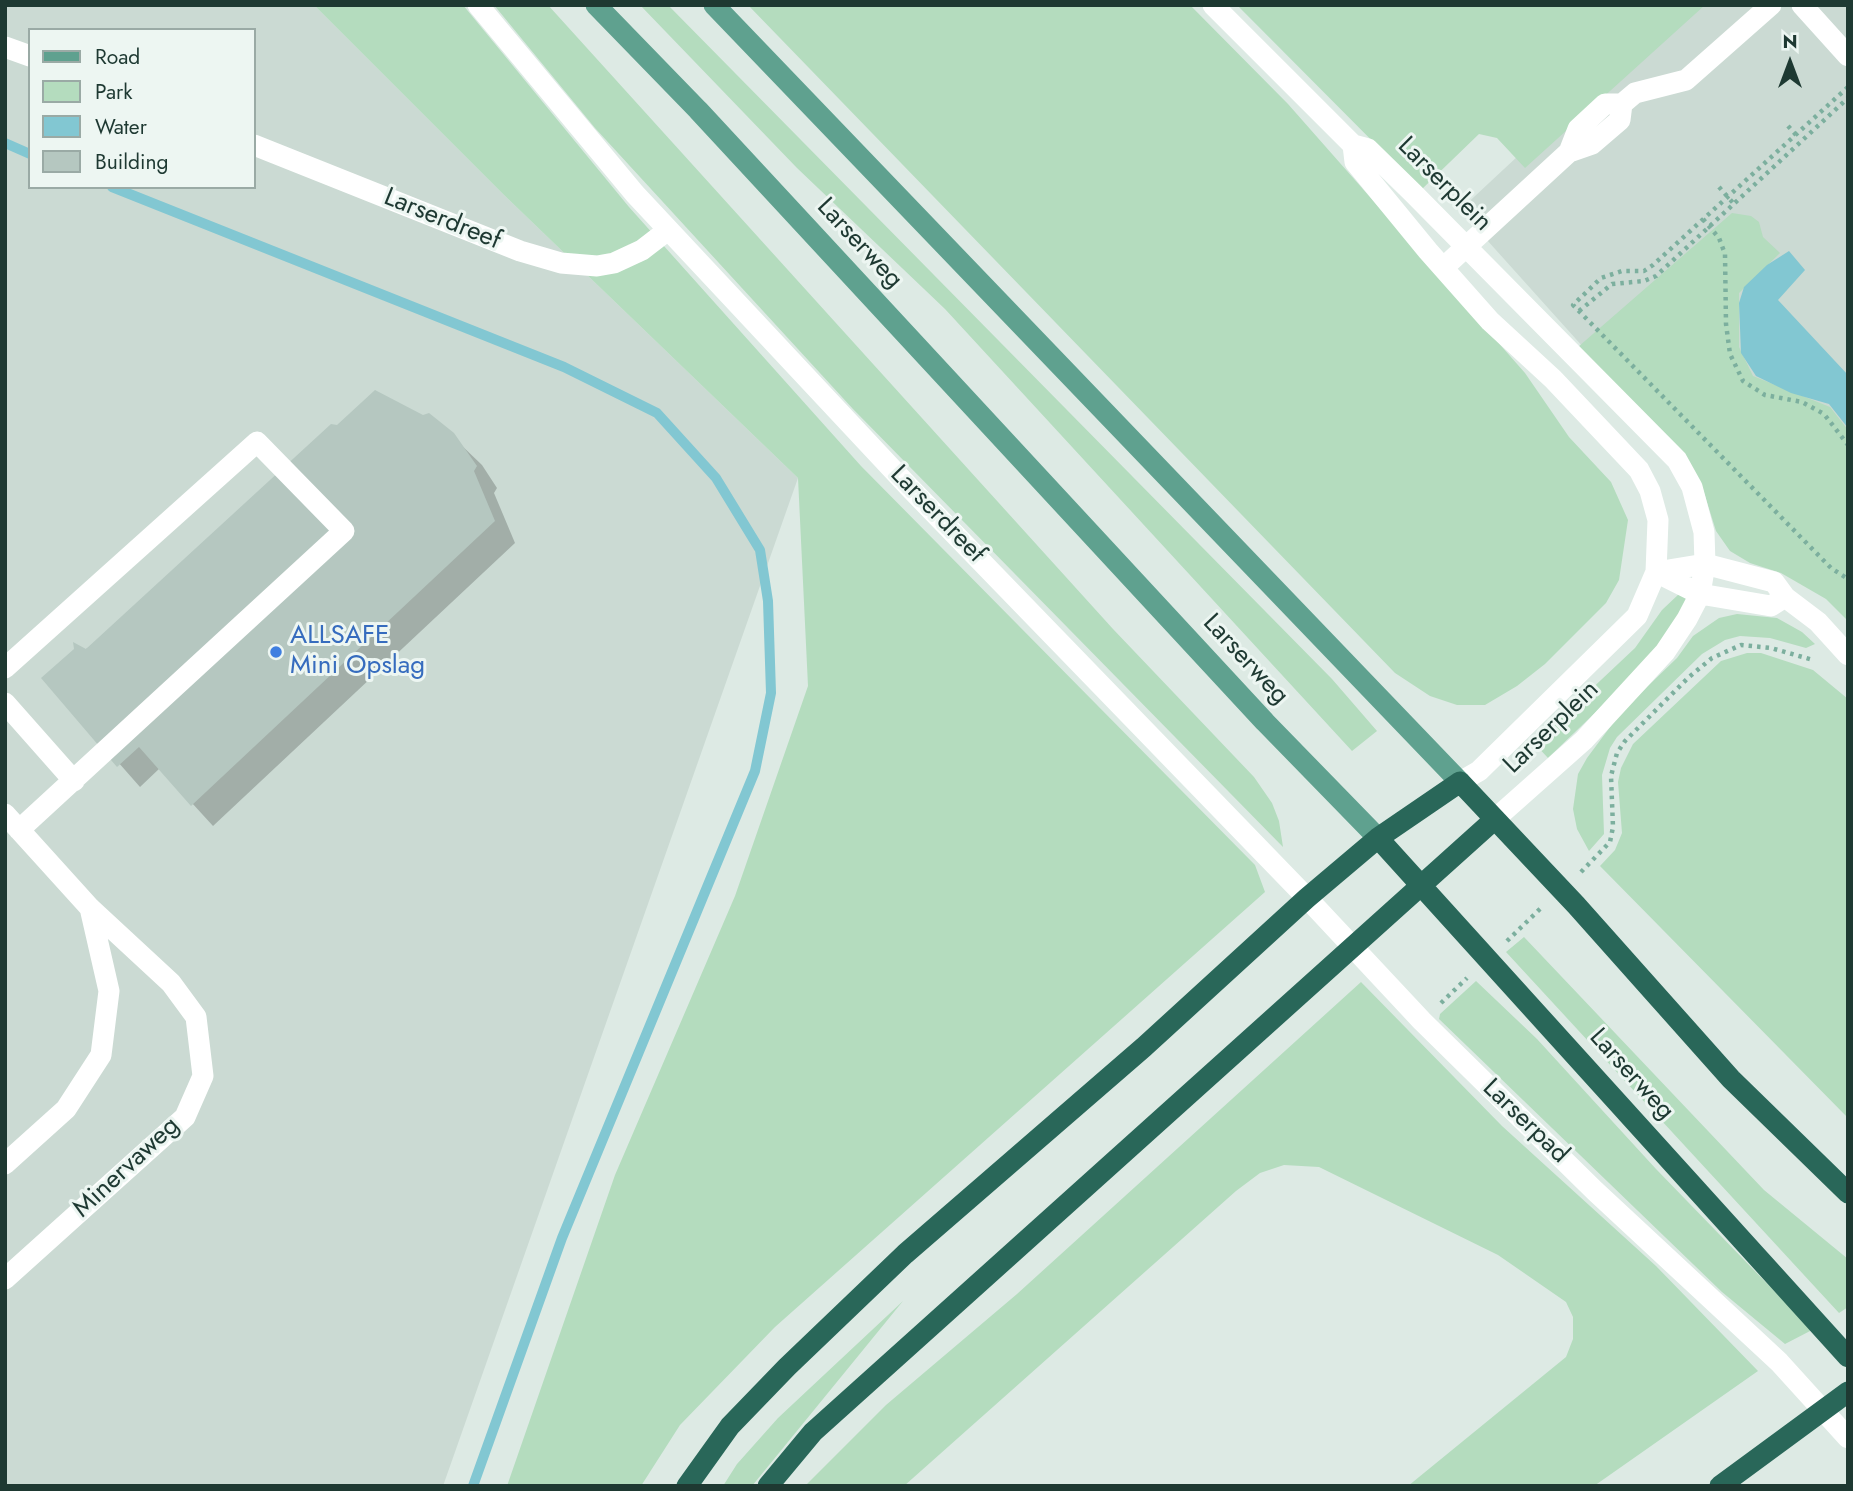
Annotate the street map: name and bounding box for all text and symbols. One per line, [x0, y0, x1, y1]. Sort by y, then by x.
legend [28, 28, 256, 189]
north arrow [1755, 28, 1825, 98]
text: N [1782, 28, 1798, 55]
text: Road [95, 42, 140, 72]
text: Park [95, 77, 132, 107]
text: Water [95, 112, 147, 142]
street label: Larserplein [1390, 131, 1498, 239]
text: Building [95, 147, 168, 177]
street label: Larserdreef [379, 182, 505, 258]
street label: Larserweg [809, 192, 909, 296]
street label: Larserdreef [883, 460, 991, 570]
street label: Larserweg [1195, 608, 1295, 712]
place label: ALLSAFE Mini Opslag [290, 621, 425, 682]
marker: ALLSAFE Mini Opslag [268, 644, 284, 660]
street label: Larserplein [1498, 675, 1606, 781]
street label: Larserweg [1582, 1023, 1680, 1127]
street label: Larserpad [1475, 1073, 1575, 1171]
street label: Minervaweg [67, 1111, 187, 1225]

